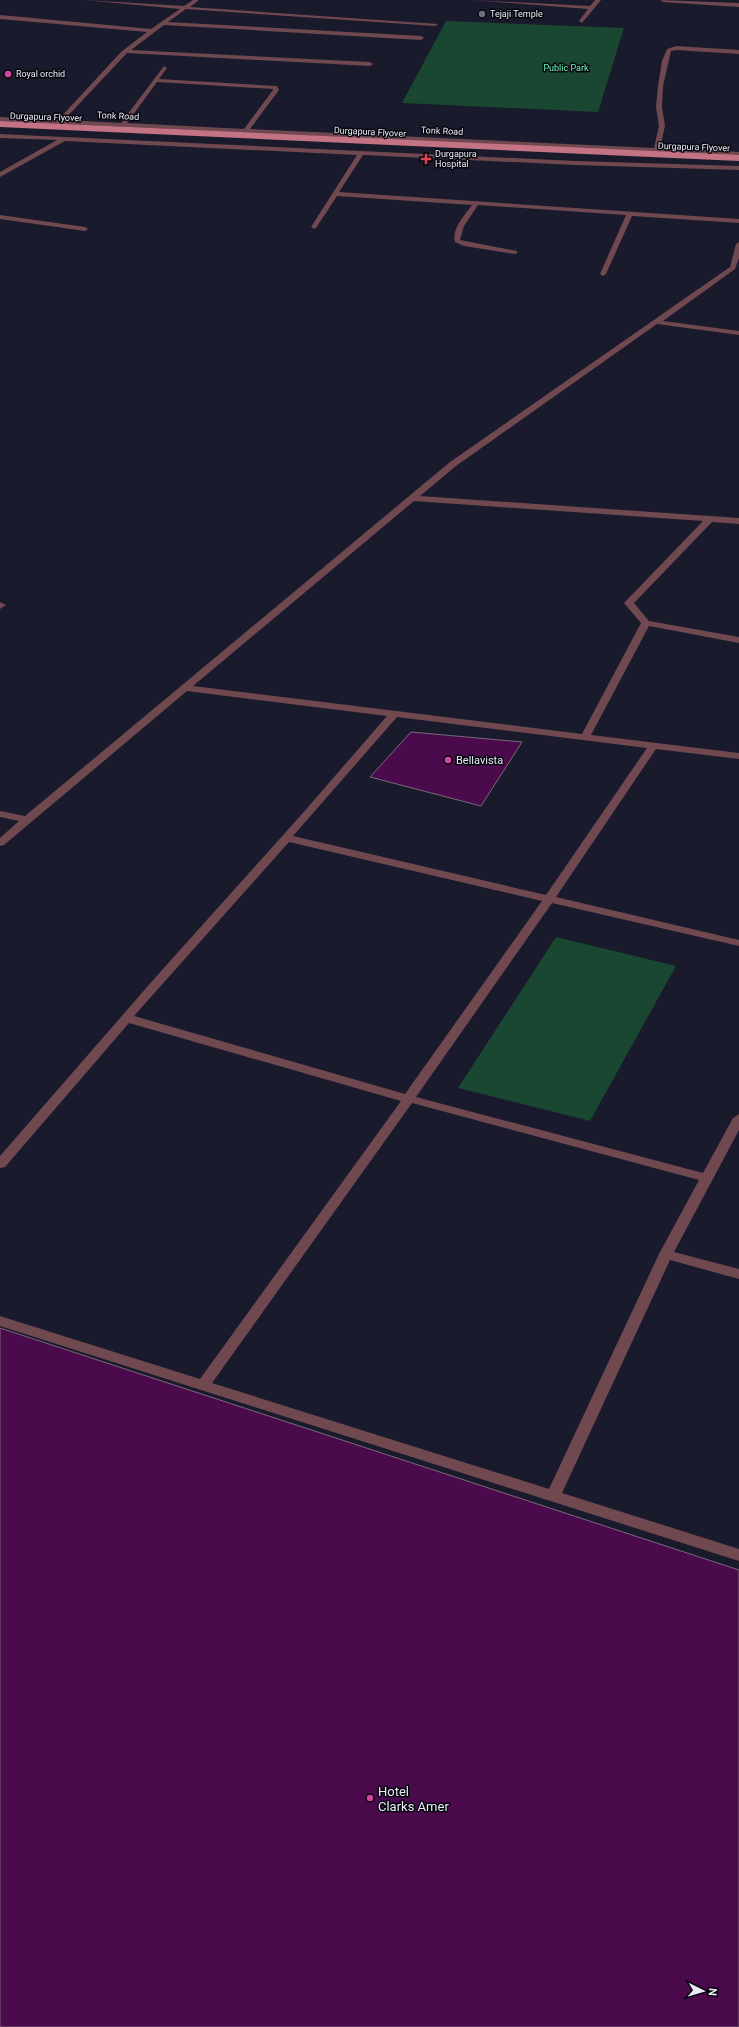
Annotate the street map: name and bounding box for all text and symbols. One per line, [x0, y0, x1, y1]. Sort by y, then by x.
marker: Tejaji Temple [477, 9, 487, 19]
place label: Tejaji Temple [490, 9, 543, 19]
park label: Public Park [543, 63, 589, 73]
marker: Royal orchid [3, 69, 13, 79]
place label: Royal orchid [16, 69, 65, 79]
street label: Tonk Road [97, 110, 139, 122]
street label: Durgapura Flyover [10, 111, 82, 123]
street label: Durgapura Flyover [334, 125, 406, 139]
street label: Tonk Road [421, 125, 463, 137]
street label: Durgapura Flyover [658, 141, 730, 153]
place label: Durgapura Hospital [435, 149, 477, 169]
marker: Durgapura Hospital [420, 153, 432, 165]
place label: Bellavista [456, 754, 503, 767]
marker: Bellavista [443, 755, 453, 765]
place label: Hotel Clarks Amer [378, 1784, 449, 1814]
marker: Hotel Clarks Amer [365, 1793, 375, 1803]
north arrow [683, 1971, 723, 2011]
text: N [706, 1987, 719, 1996]

